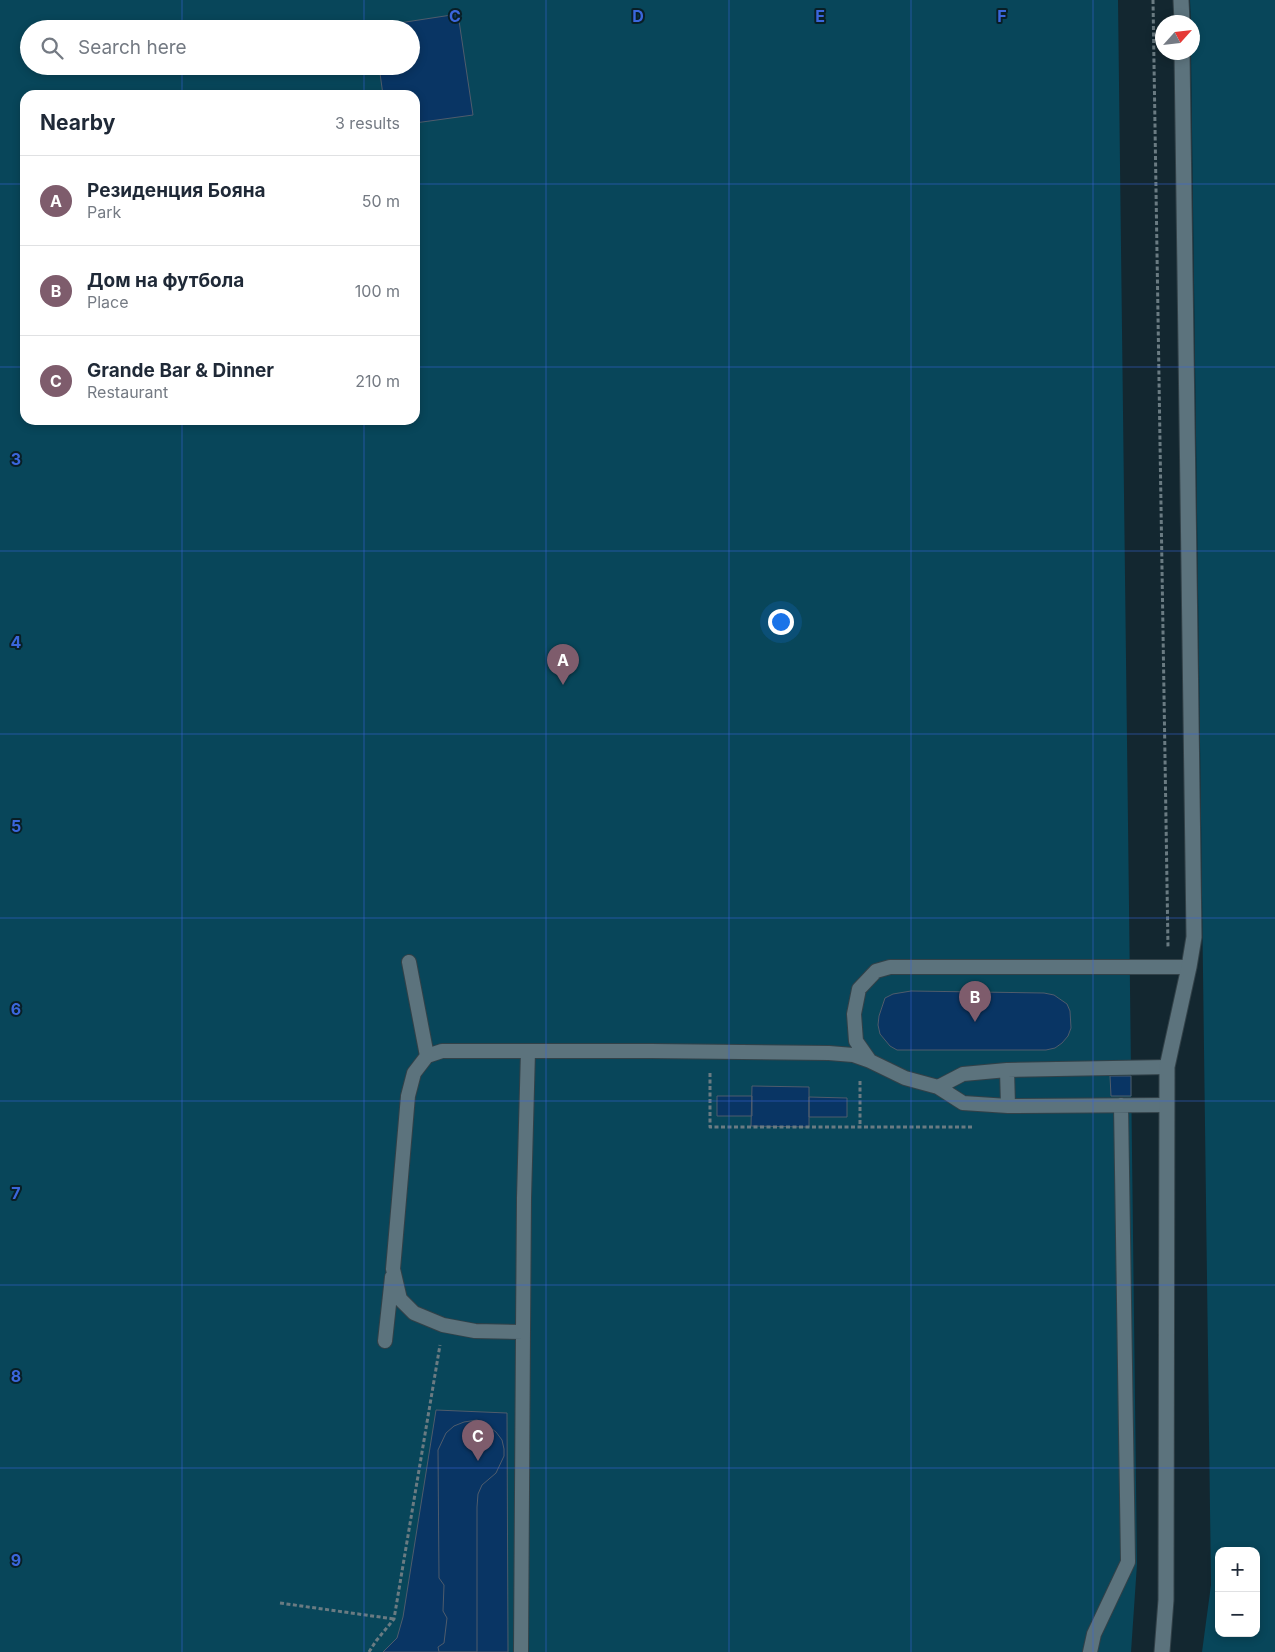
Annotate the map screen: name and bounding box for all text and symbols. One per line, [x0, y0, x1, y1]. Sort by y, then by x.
text: C [449, 6, 461, 26]
text: D [632, 6, 644, 26]
text: E [815, 6, 825, 26]
text: F [997, 6, 1007, 26]
north arrow [1155, 15, 1200, 60]
search box [20, 20, 420, 75]
icon: search [38, 34, 66, 62]
text: Search here [78, 36, 187, 59]
text: Nearby [40, 110, 115, 135]
text: 3 results [335, 113, 400, 133]
text: Резиденция Бояна [87, 179, 266, 202]
text: A [50, 191, 62, 211]
text: 50 m [362, 191, 400, 211]
text: Park [87, 202, 121, 222]
text: Дом на футбола [87, 269, 244, 292]
text: B [51, 281, 61, 301]
text: 100 m [355, 281, 400, 301]
text: Place [87, 292, 129, 312]
text: Grande Bar & Dinner [87, 359, 274, 382]
text: C [50, 371, 62, 391]
text: 210 m [355, 371, 400, 391]
text: Restaurant [87, 382, 168, 402]
text: 3 [11, 449, 21, 469]
your location [768, 609, 794, 635]
text: 4 [11, 632, 22, 652]
pin: A [547, 644, 579, 685]
text: 5 [11, 816, 21, 836]
pin: B [959, 981, 991, 1022]
text: 6 [11, 999, 21, 1019]
text: 7 [11, 1183, 21, 1203]
text: 8 [11, 1366, 21, 1386]
pin: C [462, 1420, 494, 1461]
map controls [1215, 1547, 1260, 1637]
button: + [1215, 1547, 1260, 1592]
text: 9 [11, 1550, 21, 1570]
button: − [1215, 1592, 1260, 1637]

